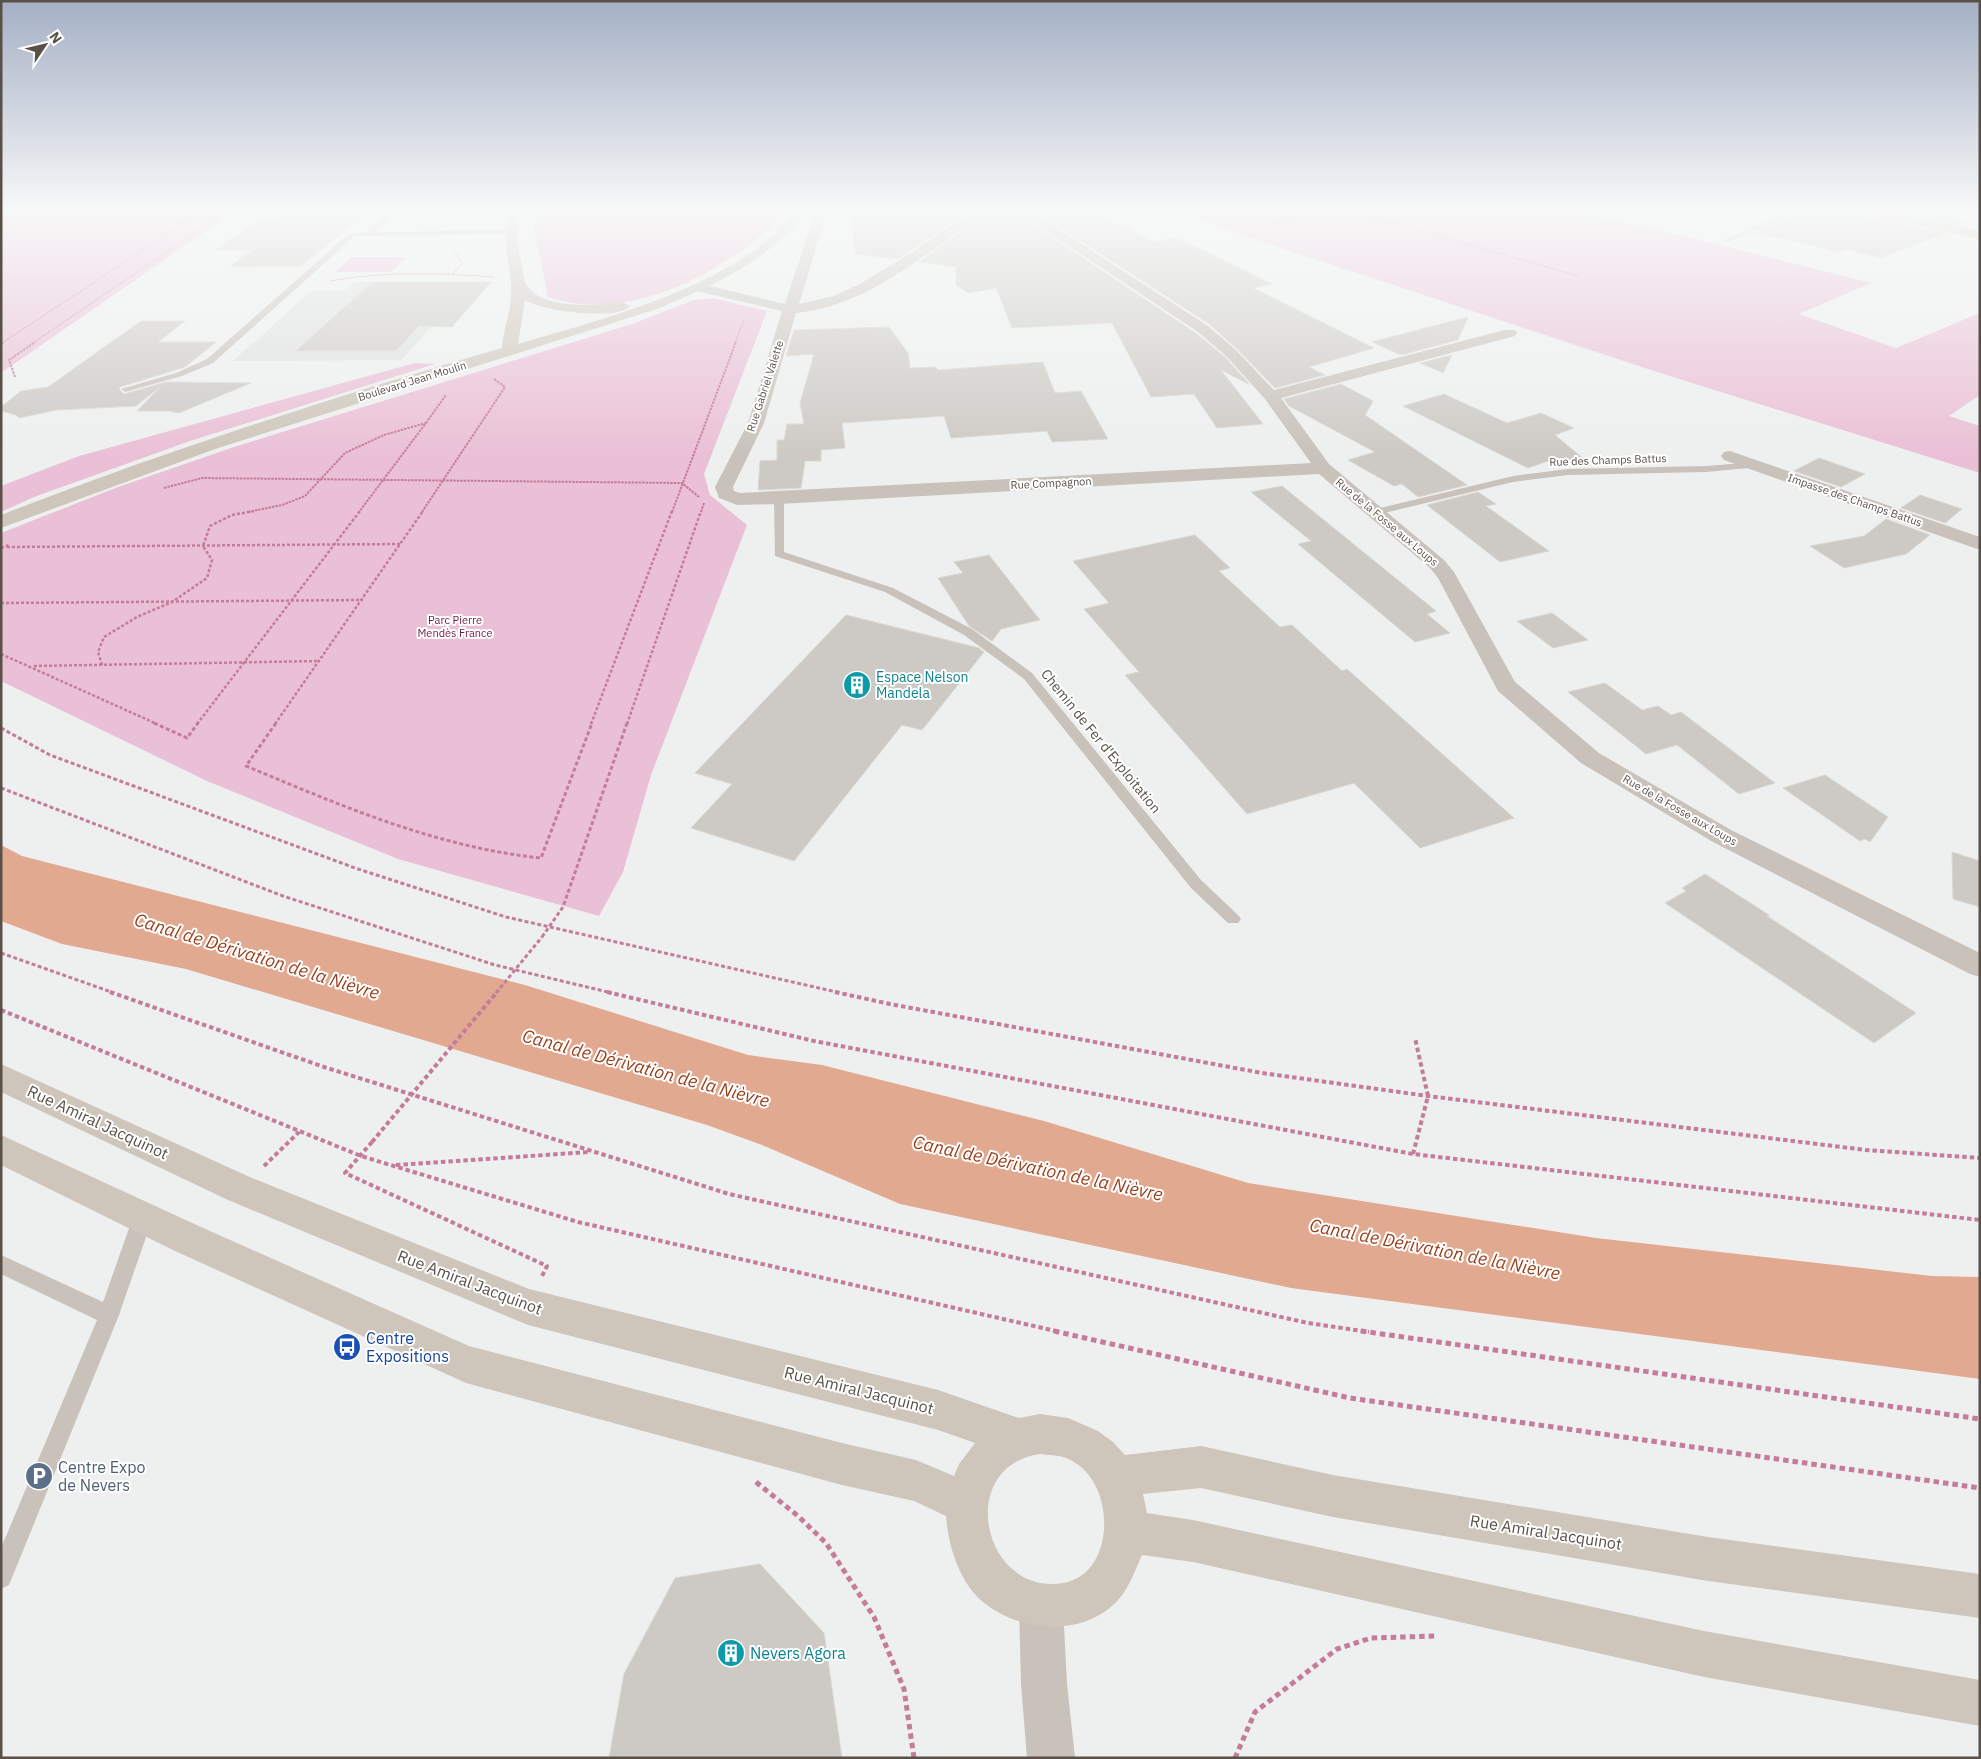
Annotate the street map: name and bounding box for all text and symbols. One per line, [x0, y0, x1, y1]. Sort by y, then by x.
north arrow [20, 20, 70, 70]
text: N [45, 28, 66, 47]
street label: Rue Gabriel Valette [744, 339, 786, 433]
street label: Boulevard Jean Moulin [356, 358, 468, 404]
street label: Rue des Champs Battus [1549, 451, 1667, 469]
street label: Impasse des Champs Battus [1786, 470, 1924, 530]
street label: Rue Compagnon [1010, 474, 1092, 492]
street label: Rue de la Fosse aux Loups [1333, 475, 1441, 569]
park label: Parc Pierre Mendès France [417, 613, 493, 640]
street label: Chemin de Fer d'Exploitation [1037, 665, 1165, 817]
place label: Espace Nelson Mandela [876, 668, 969, 702]
building icon: Espace Nelson Mandela [842, 670, 872, 700]
street label: Rue de la Fosse aux Loups [1620, 772, 1740, 848]
water label: Canal de Dérivation de la Nièvre [132, 908, 382, 1004]
water label: Canal de Dérivation de la Nièvre [520, 1024, 772, 1112]
street label: Rue Amiral Jacquinot [24, 1081, 172, 1163]
water label: Canal de Dérivation de la Nièvre [911, 1130, 1165, 1206]
water label: Canal de Dérivation de la Nièvre [1308, 1213, 1562, 1285]
street label: Rue Amiral Jacquinot [395, 1245, 545, 1319]
place label: Centre Expositions [366, 1328, 449, 1366]
bus stop icon: Centre Expositions [332, 1332, 362, 1362]
street label: Rue Amiral Jacquinot [782, 1362, 936, 1418]
place label: Centre Expo de Nevers [58, 1457, 145, 1495]
parking icon: Centre Expo de Nevers [24, 1461, 54, 1491]
street label: Rue Amiral Jacquinot [1469, 1510, 1623, 1554]
building icon: Nevers Agora [716, 1638, 746, 1668]
place label: Nevers Agora [750, 1643, 846, 1663]

